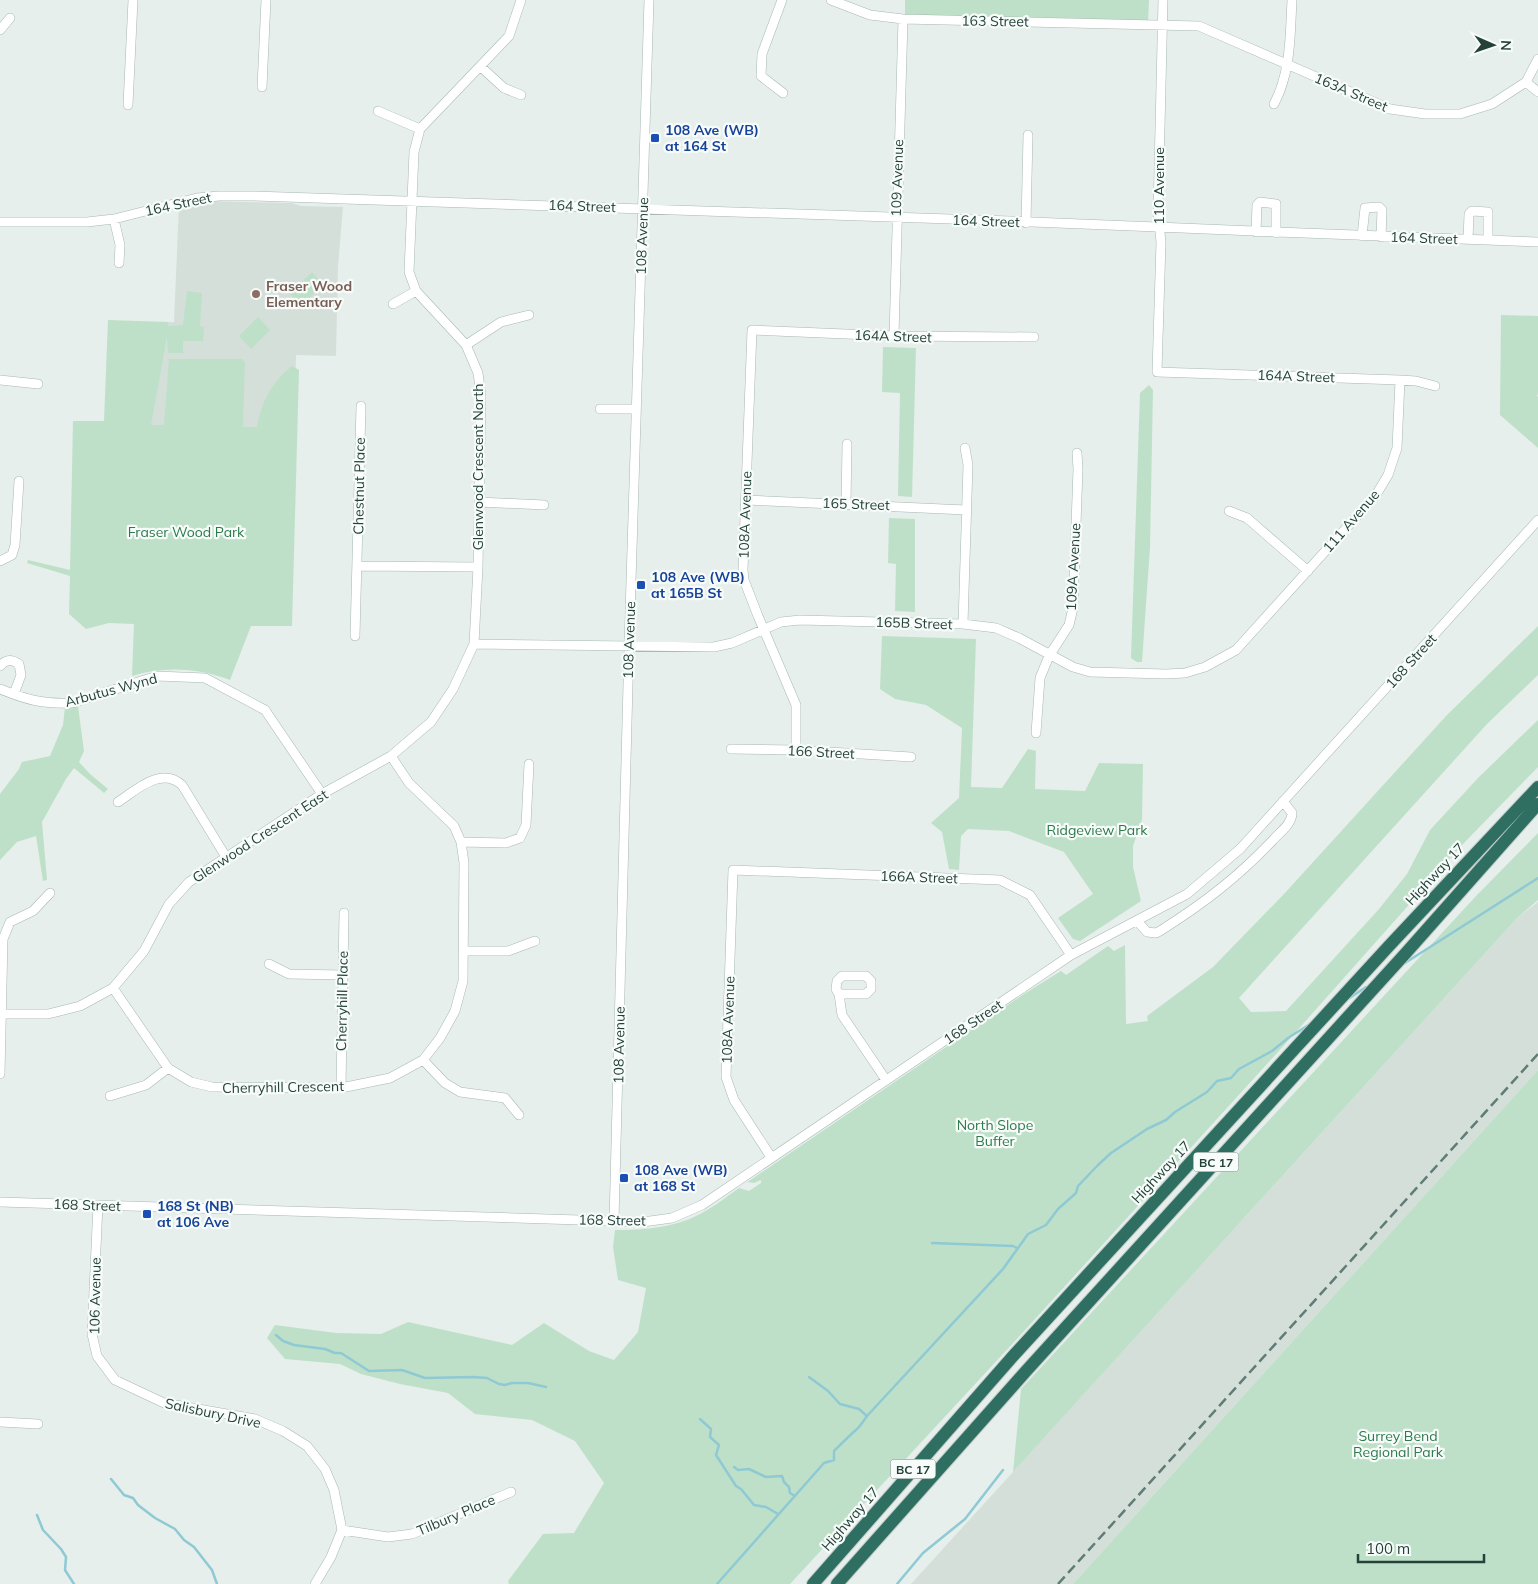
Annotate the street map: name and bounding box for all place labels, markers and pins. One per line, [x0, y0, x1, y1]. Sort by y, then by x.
place label: 108 Ave (WB) at 164 St [665, 121, 759, 155]
marker: 108 Ave (WB) at 164 St [649, 132, 661, 144]
place label: Fraser Wood Elementary [266, 277, 352, 311]
marker: Fraser Wood Elementary [250, 288, 262, 300]
place label: 108 Ave (WB) at 165B St [651, 568, 745, 602]
marker: 108 Ave (WB) at 165B St [635, 579, 647, 591]
place label: 108 Ave (WB) at 168 St [634, 1161, 728, 1195]
marker: 108 Ave (WB) at 168 St [618, 1172, 630, 1184]
place label: 168 St (NB) at 106 Ave [157, 1197, 234, 1231]
marker: 168 St (NB) at 106 Ave [141, 1208, 153, 1220]

